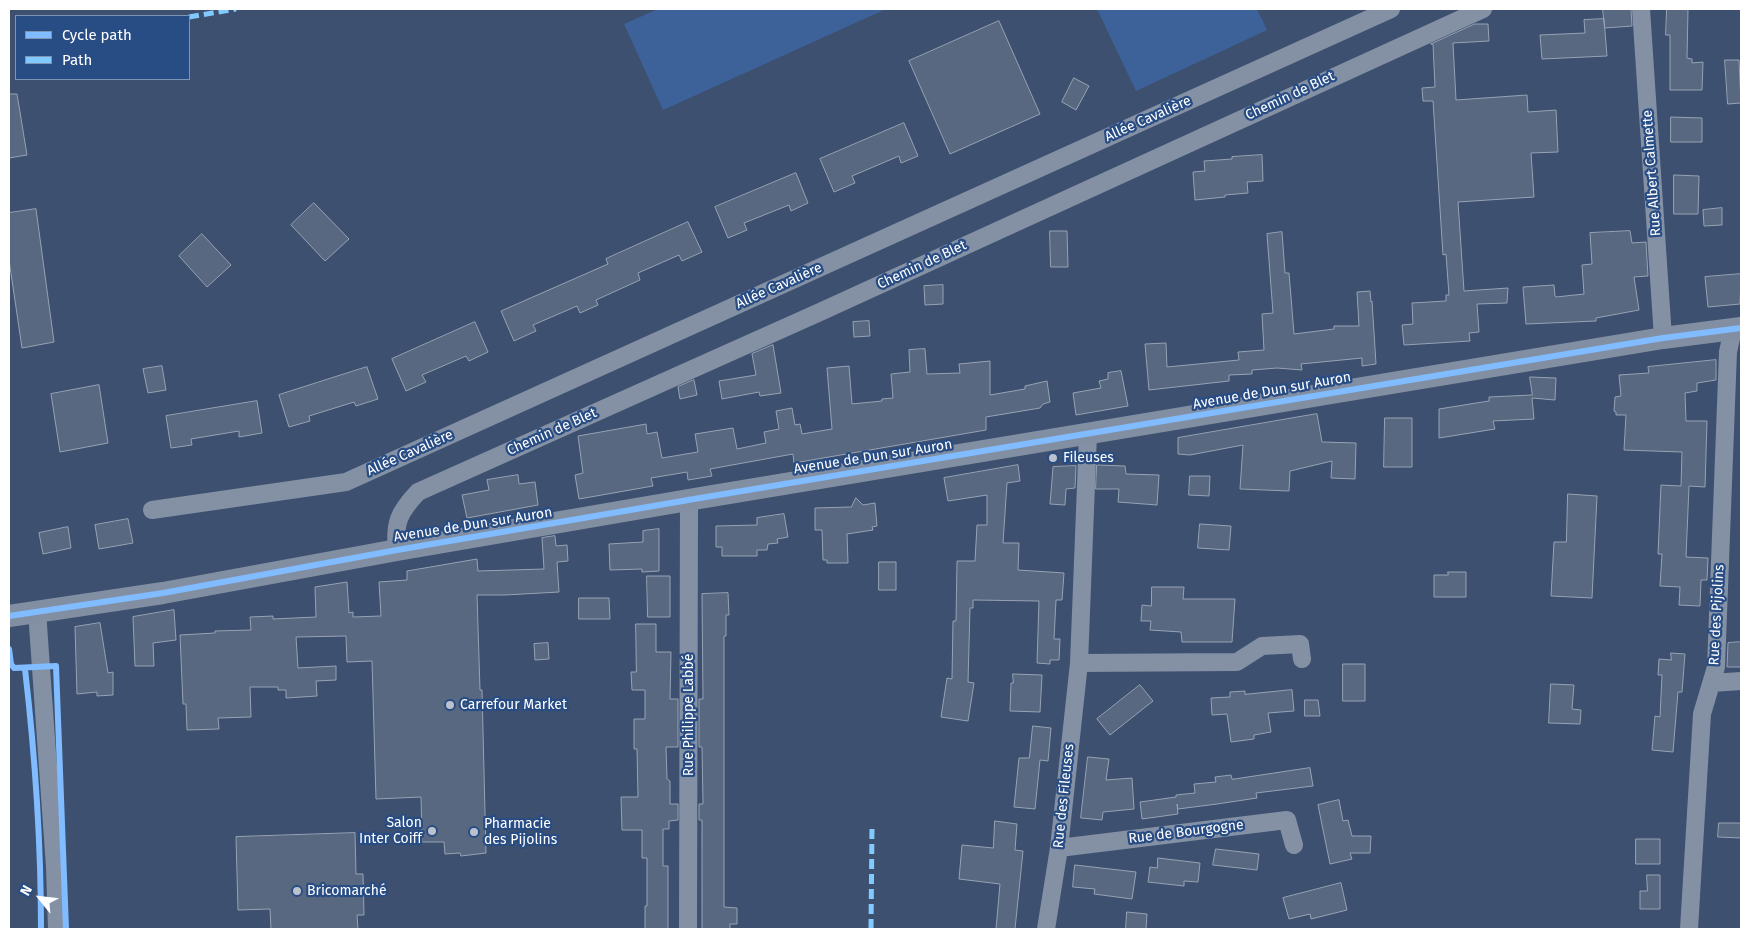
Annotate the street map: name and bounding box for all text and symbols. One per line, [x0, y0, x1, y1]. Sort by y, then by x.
legend [15, 15, 190, 80]
text: Cycle path [62, 26, 132, 44]
text: Path [62, 51, 92, 69]
street label: Chemin de Blet [1243, 68, 1337, 124]
street label: Allée Cavalière [1102, 92, 1194, 146]
street label: Rue Albert Calmette [1639, 109, 1665, 237]
street label: Chemin de Blet [875, 237, 969, 293]
street label: Allée Cavalière [733, 259, 825, 313]
street label: Avenue de Dun sur Auron [1192, 369, 1352, 413]
street label: Chemin de Blet [505, 405, 599, 459]
street label: Allée Cavalière [364, 426, 456, 480]
street label: Avenue de Dun sur Auron [793, 436, 953, 478]
place label: Fileuses [1063, 450, 1114, 466]
marker: Fileuses [1047, 452, 1059, 464]
street label: Avenue de Dun sur Auron [393, 504, 553, 546]
street label: Rue des Pijolins [1706, 564, 1728, 666]
street label: Rue Philippe Labbé [681, 654, 697, 776]
place label: Carrefour Market [460, 697, 567, 713]
marker: Carrefour Market [444, 699, 456, 711]
street label: Rue des Fileuses [1050, 743, 1078, 849]
place label: Salon Inter Coiff [359, 815, 422, 848]
place label: Pharmacie des Pijolins [484, 816, 557, 849]
street label: Rue de Bourgogne [1127, 817, 1245, 847]
marker: Salon Inter Coiff [426, 825, 438, 837]
marker: Pharmacie des Pijolins [468, 826, 480, 838]
north arrow [15, 873, 65, 923]
text: N [17, 882, 36, 899]
place label: Bricomarché [307, 883, 387, 899]
marker: Bricomarché [291, 885, 303, 897]

